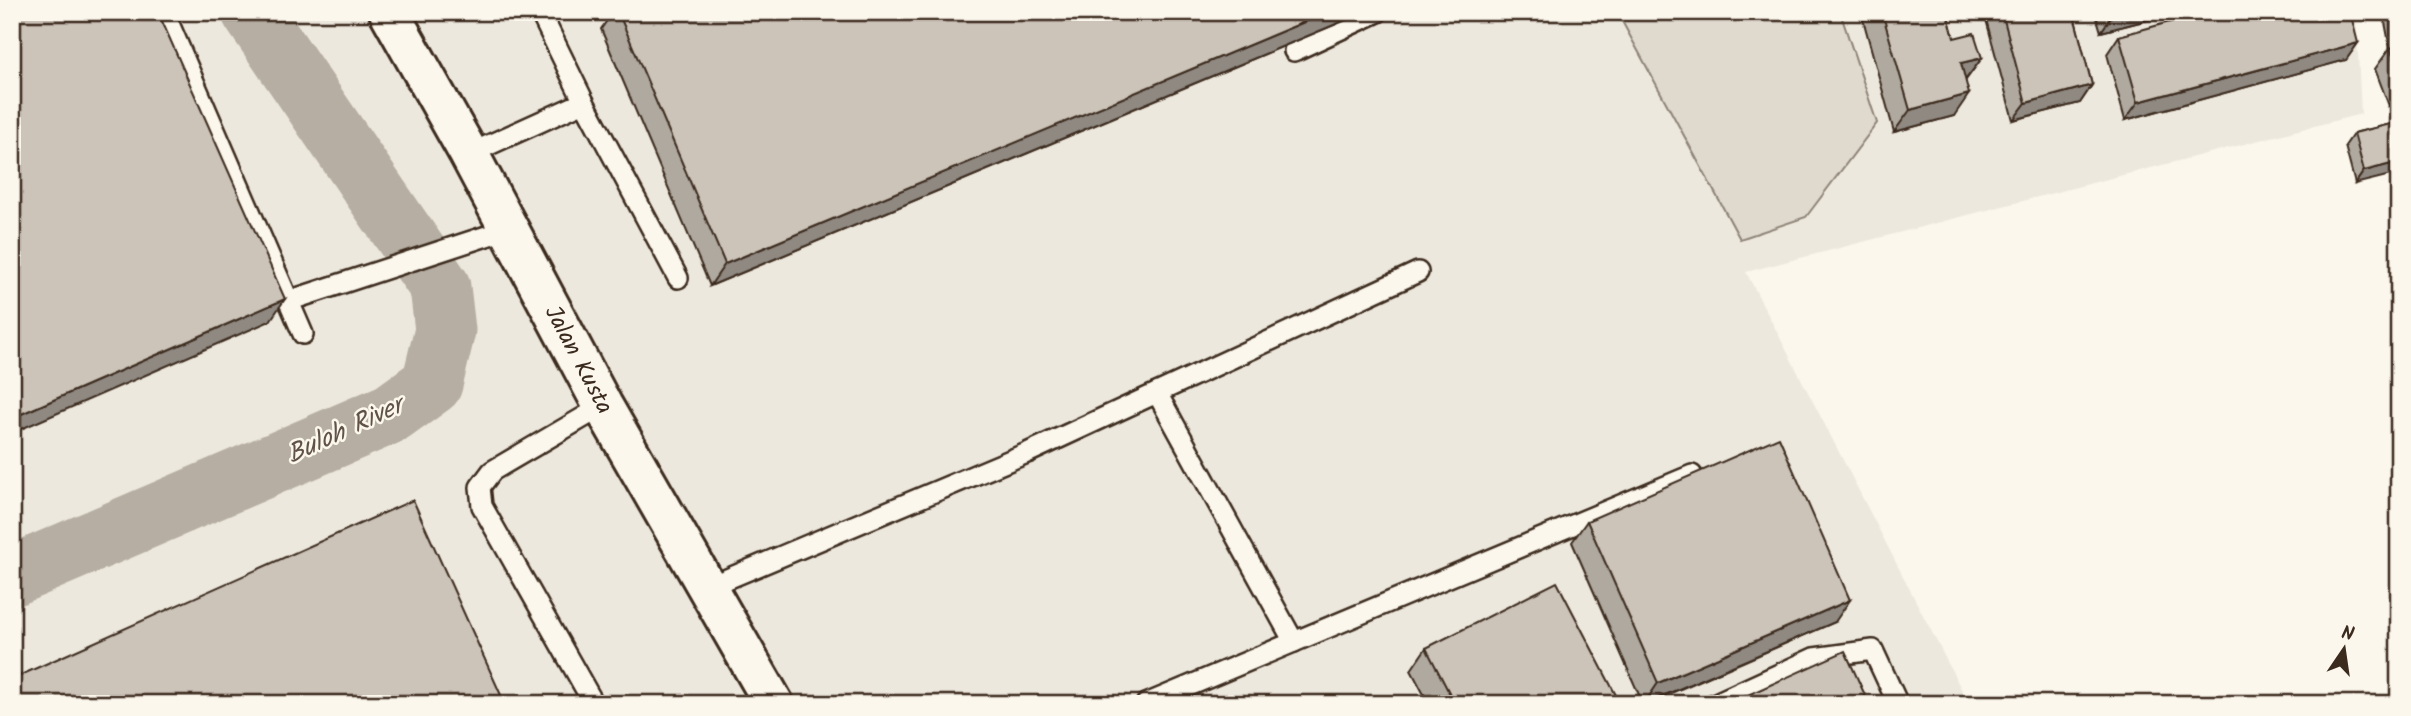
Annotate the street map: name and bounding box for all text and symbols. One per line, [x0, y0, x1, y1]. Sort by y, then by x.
street label: Jalan Kusta [533, 299, 623, 421]
water label: Buloh River [280, 383, 415, 476]
north arrow [2310, 614, 2380, 684]
text: N [2338, 618, 2357, 650]

